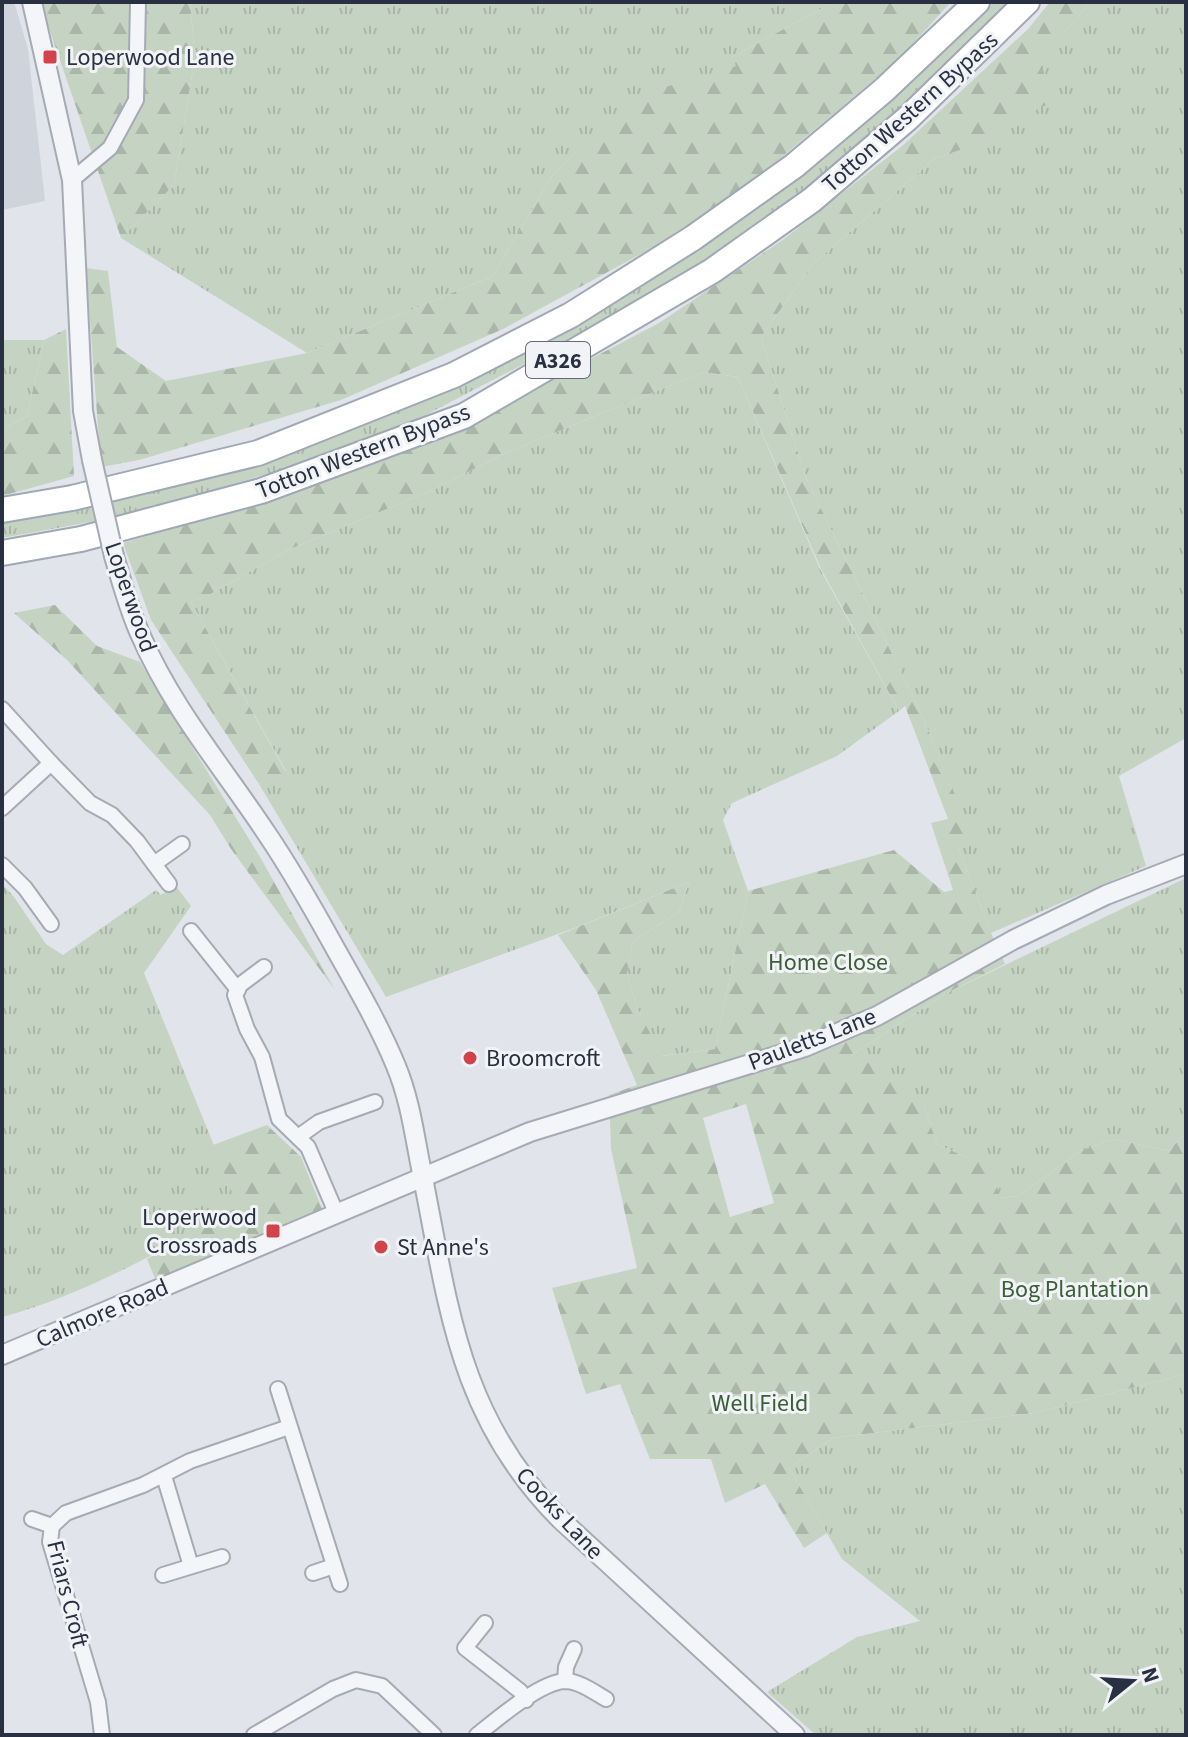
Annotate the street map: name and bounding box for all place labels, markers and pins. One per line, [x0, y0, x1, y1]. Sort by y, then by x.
place label: Loperwood Lane [66, 40, 235, 75]
marker: Loperwood Lane [41, 48, 59, 66]
place label: Broomcroft [486, 1041, 600, 1076]
marker: Broomcroft [461, 1049, 479, 1067]
place label: Loperwood Crossroads [142, 1200, 257, 1263]
marker: Loperwood Crossroads [264, 1222, 282, 1240]
place label: St Anne's [397, 1230, 489, 1265]
marker: St Anne's [372, 1238, 390, 1256]

